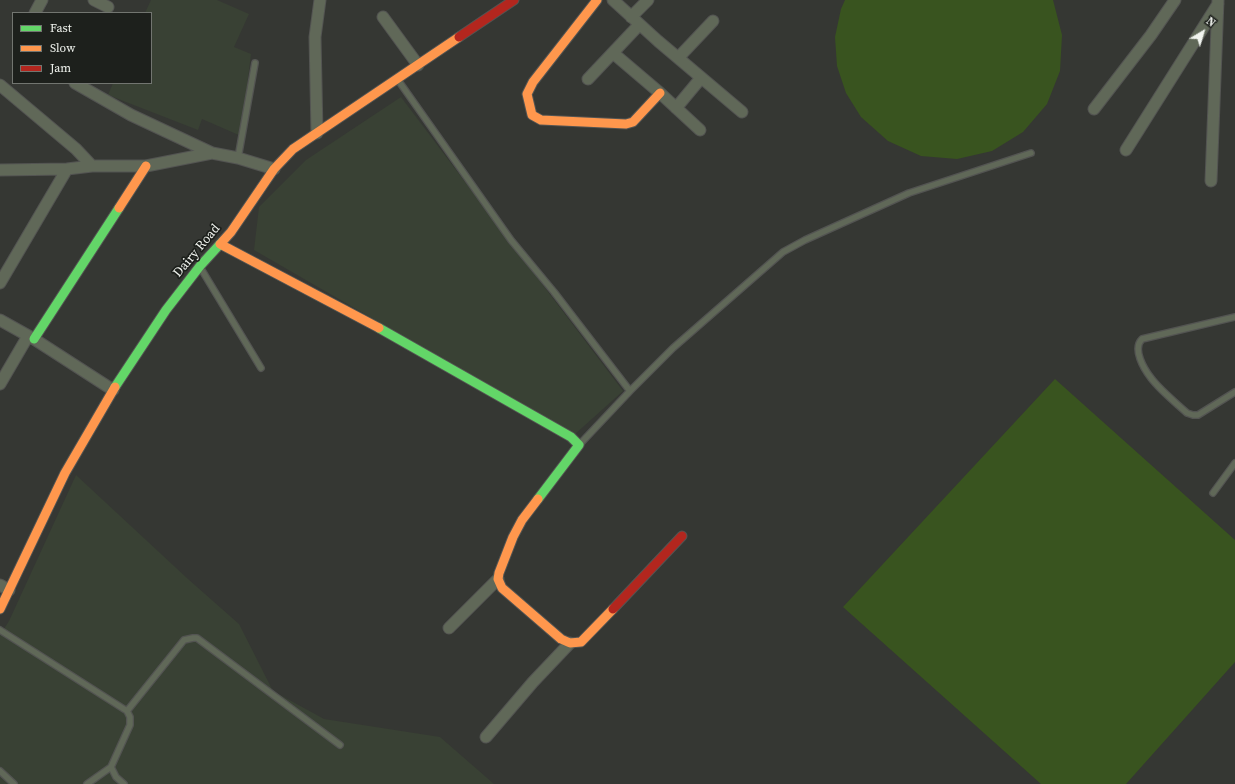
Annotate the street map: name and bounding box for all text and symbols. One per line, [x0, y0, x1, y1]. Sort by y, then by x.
legend [12, 12, 152, 84]
north arrow [1183, 12, 1223, 52]
text: N [1203, 14, 1218, 31]
text: Fast [50, 20, 72, 36]
text: Slow [50, 40, 75, 56]
text: Jam [50, 60, 71, 76]
street label: Dairy Road [170, 221, 224, 281]

